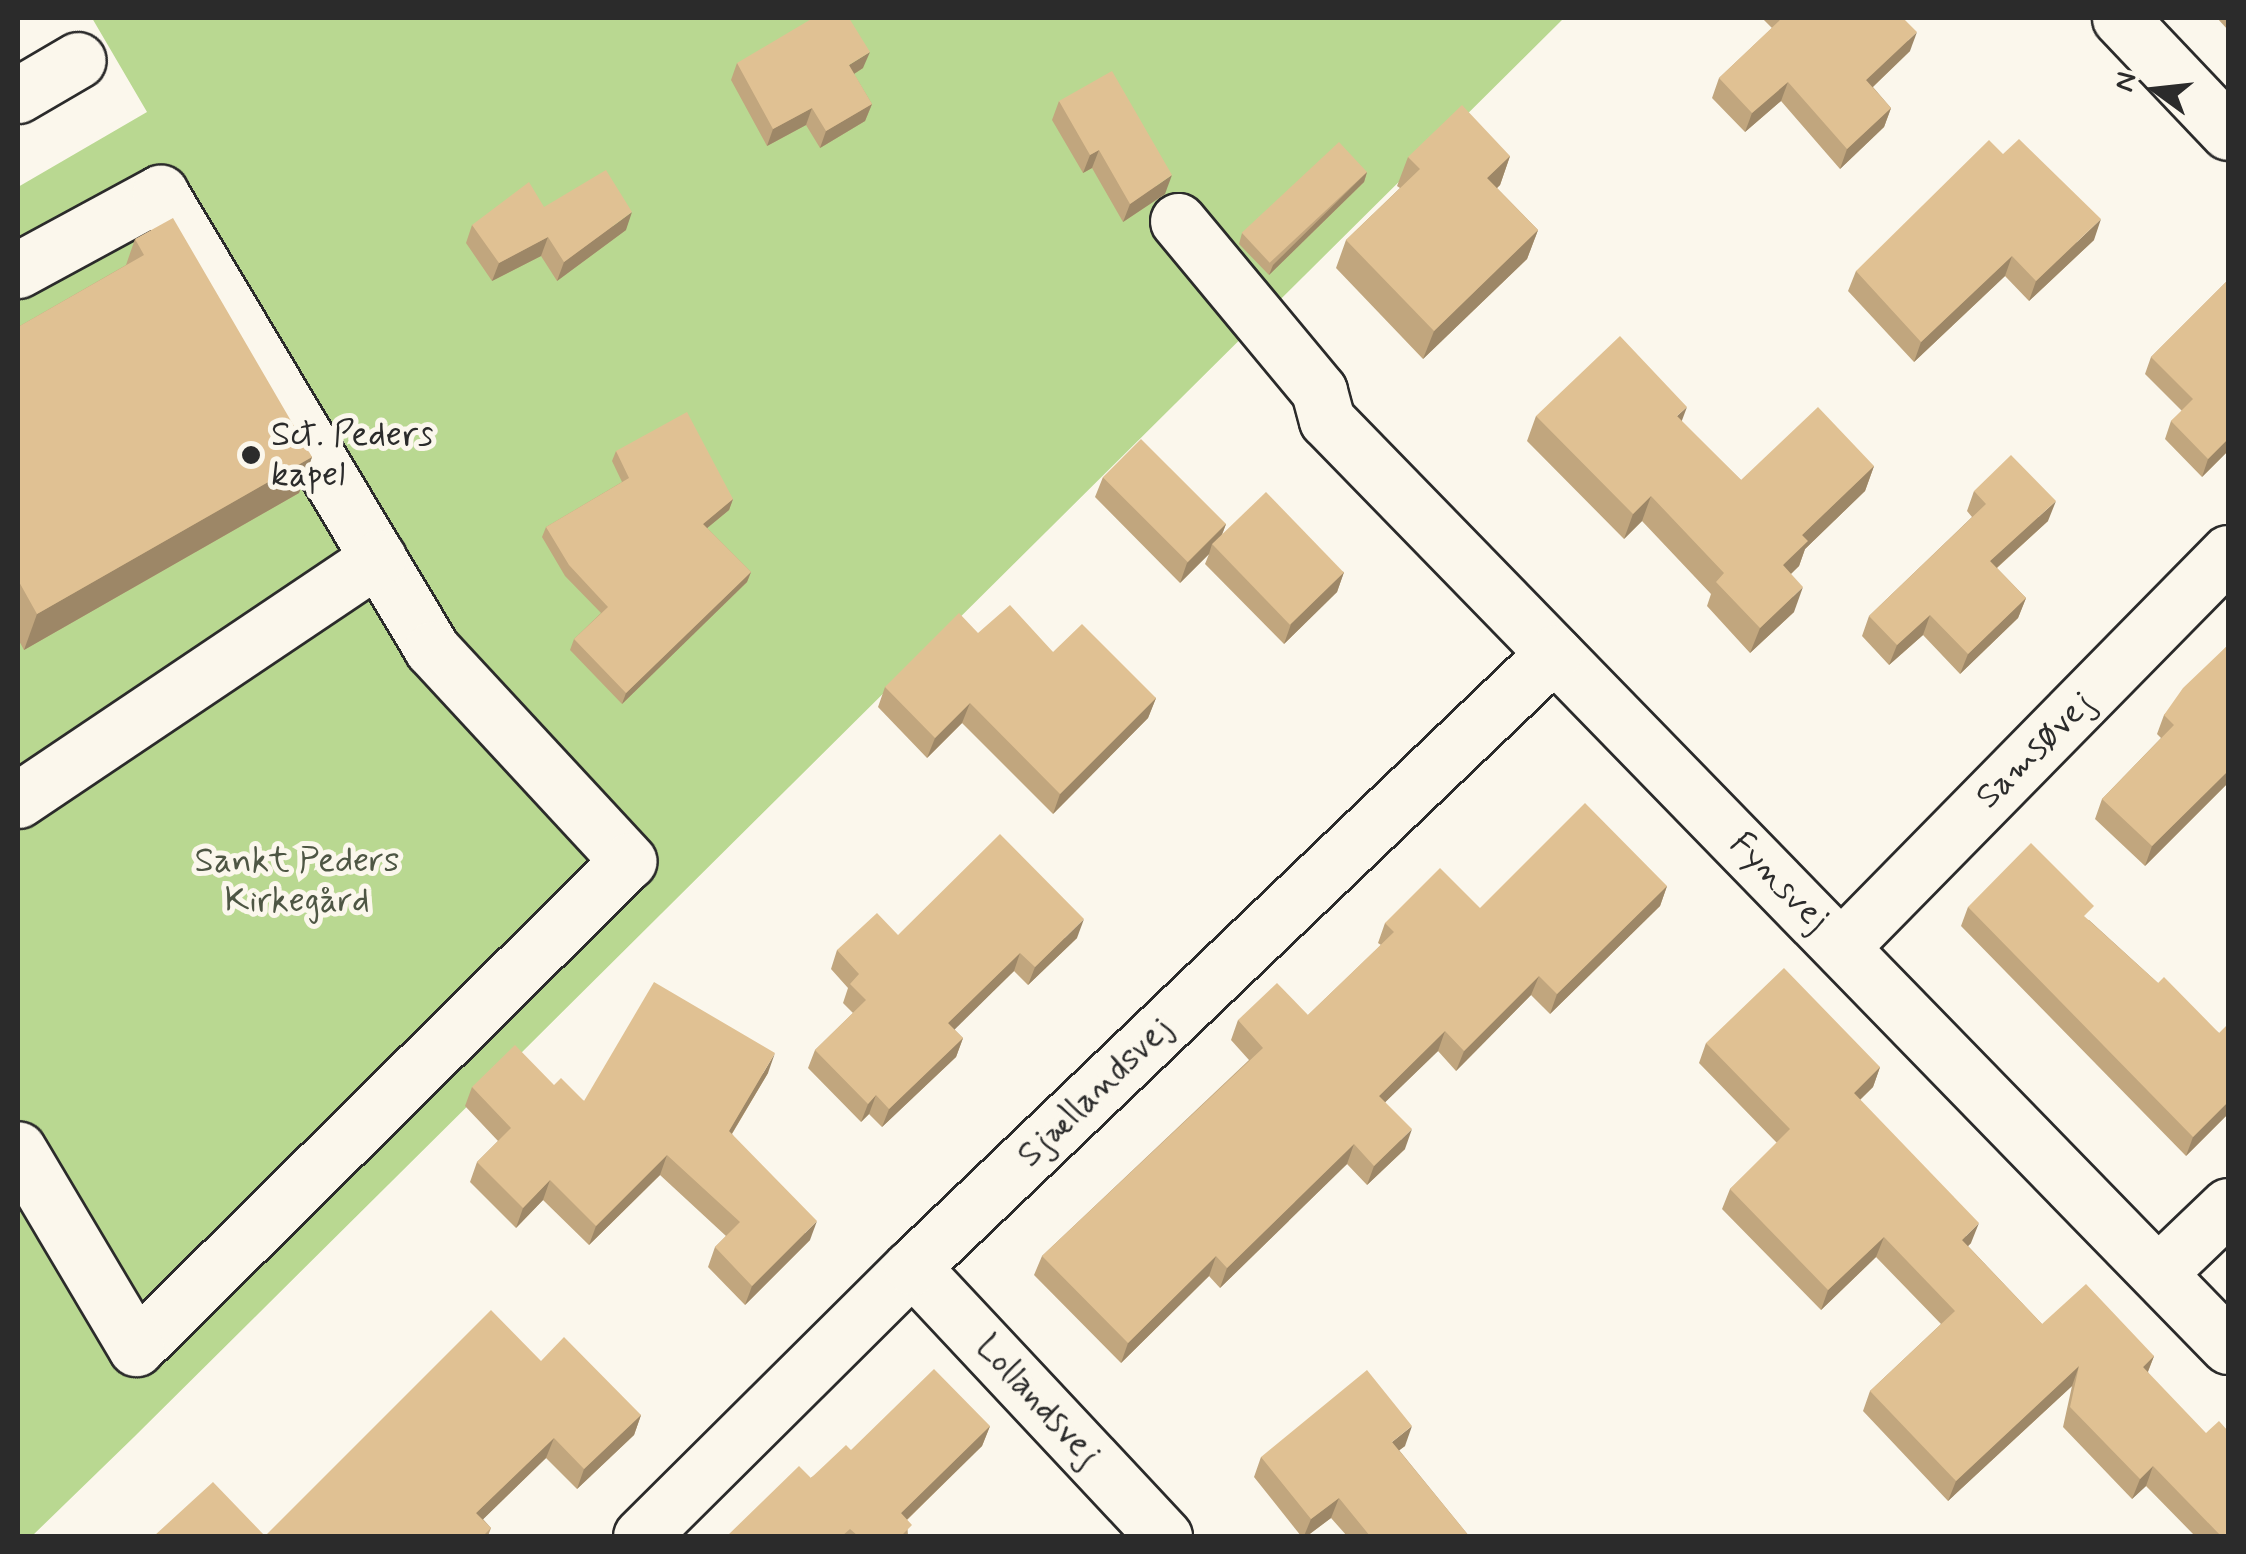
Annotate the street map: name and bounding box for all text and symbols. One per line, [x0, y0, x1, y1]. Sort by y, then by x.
north arrow [2106, 40, 2206, 140]
text: N [2106, 68, 2147, 96]
place label: Sct. Peders kapel [271, 414, 433, 496]
marker: Sct. Peders kapel [240, 444, 262, 466]
street label: Samsøvej [1967, 682, 2103, 818]
street label: Fynsvej [1721, 824, 1837, 940]
park label: Sankt Peders Kirkegård [195, 840, 399, 922]
street label: Sjællandsvej [1009, 1008, 1181, 1176]
street label: Lollandsvej [967, 1327, 1109, 1475]

